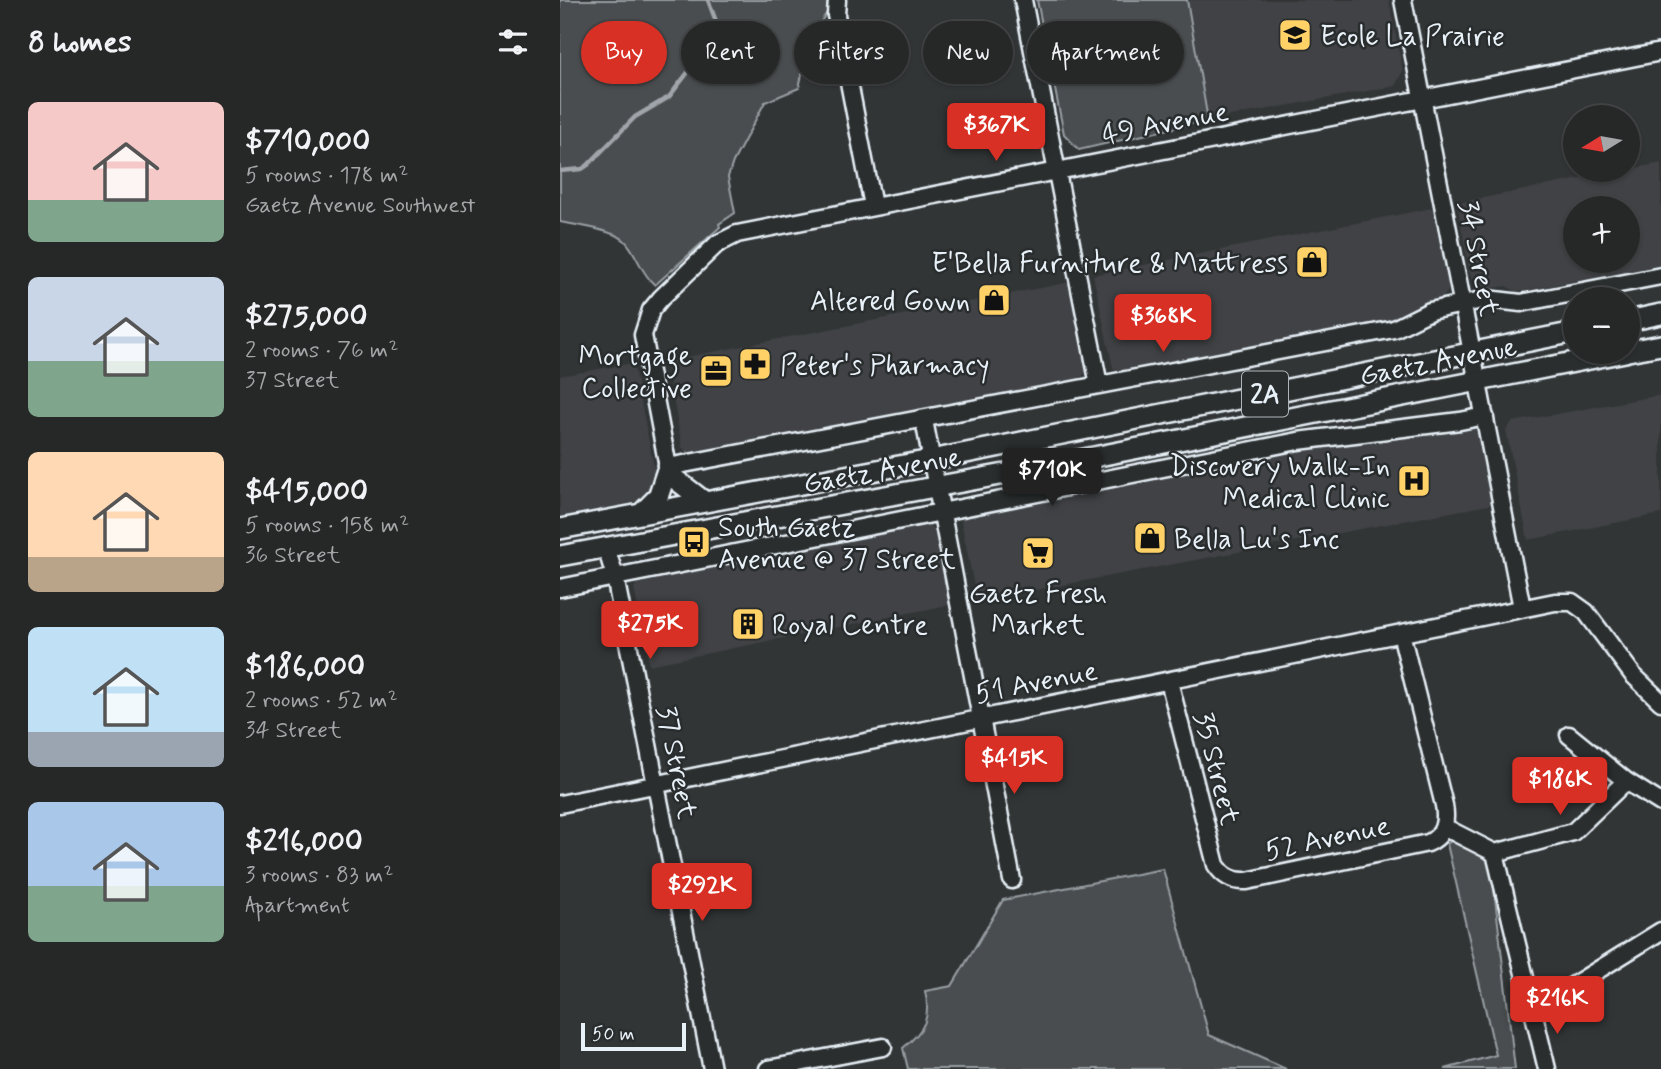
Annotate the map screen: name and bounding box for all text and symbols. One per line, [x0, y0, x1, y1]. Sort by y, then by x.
school or university icon: Ecole La Prairie [1276, 16, 1314, 54]
place label: Ecole La Prairie [1320, 19, 1505, 56]
chip: Buy [581, 21, 667, 84]
chip: Rent [681, 21, 780, 84]
chip: Filters [794, 21, 909, 84]
chip: New [923, 21, 1013, 84]
chip: Apartment [1027, 21, 1184, 84]
text: 8 homes [28, 23, 131, 62]
icon: filters [494, 23, 532, 61]
street label: 49 Avenue [1099, 94, 1232, 155]
pin: $367K [947, 104, 1045, 163]
north arrow [1563, 105, 1640, 182]
map controls [1563, 105, 1640, 364]
text: $367K [963, 111, 1029, 141]
text: $710,000 [245, 122, 370, 161]
icon: home [84, 130, 168, 214]
text: 5 rooms · 178 m² [245, 161, 408, 191]
text: Gaetz Avenue Southwest [245, 191, 475, 221]
button: + [1563, 196, 1640, 273]
street label: 34 Street [1448, 197, 1507, 320]
shop icon: E'Bella Furniture & Mattress [1293, 243, 1331, 281]
place label: E'Bella Furniture & Mattress [932, 246, 1288, 283]
shop icon: Altered Gown [975, 281, 1013, 319]
place label: Altered Gown [810, 284, 970, 321]
button: − [1563, 287, 1640, 364]
pin: $368K [1114, 294, 1212, 354]
text: $275,000 [245, 297, 368, 336]
text: $368K [1130, 302, 1196, 332]
icon: home [84, 305, 168, 389]
street label: Gaetz Avenue [1357, 329, 1520, 396]
text: 2 rooms · 76 m² [245, 336, 398, 366]
place label: Mortgage Collective [579, 339, 692, 408]
pharmacy icon: Peter's Pharmacy [736, 345, 774, 383]
place label: Peter's Pharmacy [780, 348, 990, 385]
office icon: Mortgage Collective [697, 352, 735, 390]
text: 37 Street [245, 366, 339, 396]
road number: 2A [1242, 372, 1288, 416]
street label: Gaetz Avenue [801, 439, 964, 504]
pin: $710K [1003, 448, 1101, 508]
place label: Discovery Walk-In Medical Clinic [1170, 449, 1390, 518]
text: $710K [1018, 456, 1086, 486]
hospital icon: Discovery Walk-In Medical Clinic [1395, 462, 1433, 500]
text: $415,000 [245, 472, 368, 511]
icon: home [84, 480, 168, 564]
place label: South Gaetz Avenue @ 37 Street [718, 510, 956, 579]
text: 5 rooms · 158 m² [245, 511, 409, 541]
shop icon: Bella Lu's Inc [1131, 519, 1169, 557]
place label: Bella Lu's Inc [1174, 522, 1339, 559]
bus stop icon: South Gaetz Avenue @ 37 Street [675, 523, 713, 561]
supermarket icon: Gaetz Fresh Market [1019, 534, 1057, 572]
text: 36 Street [245, 541, 340, 571]
place label: Gaetz Fresh Market [969, 576, 1107, 645]
pin: $275K [601, 602, 699, 661]
building icon: Royal Centre [729, 605, 767, 643]
place label: Royal Centre [772, 608, 928, 645]
text: $275K [617, 609, 683, 639]
text: $186,000 [245, 647, 365, 686]
street label: 51 Avenue [972, 653, 1101, 713]
icon: home [84, 655, 168, 739]
text: 2 rooms · 52 m² [245, 686, 398, 716]
street label: 37 Street [646, 703, 705, 823]
street label: 35 Street [1184, 708, 1248, 830]
text: 34 Street [245, 716, 341, 746]
pin: $415K [965, 736, 1063, 796]
text: $415K [981, 744, 1047, 774]
pin: $186K [1511, 758, 1609, 817]
text: $186K [1528, 765, 1592, 795]
street label: 52 Avenue [1262, 808, 1393, 871]
text: $216,000 [245, 822, 363, 861]
icon: home [84, 830, 168, 914]
text: 3 rooms · 83 m² [245, 861, 393, 891]
pin: $292K [653, 864, 751, 923]
text: $292K [668, 871, 736, 901]
text: Apartment [245, 891, 350, 921]
pin: $216K [1508, 976, 1606, 1036]
text: $216K [1526, 984, 1588, 1014]
scale bar [581, 1020, 686, 1052]
text: 50 m [592, 1022, 635, 1047]

